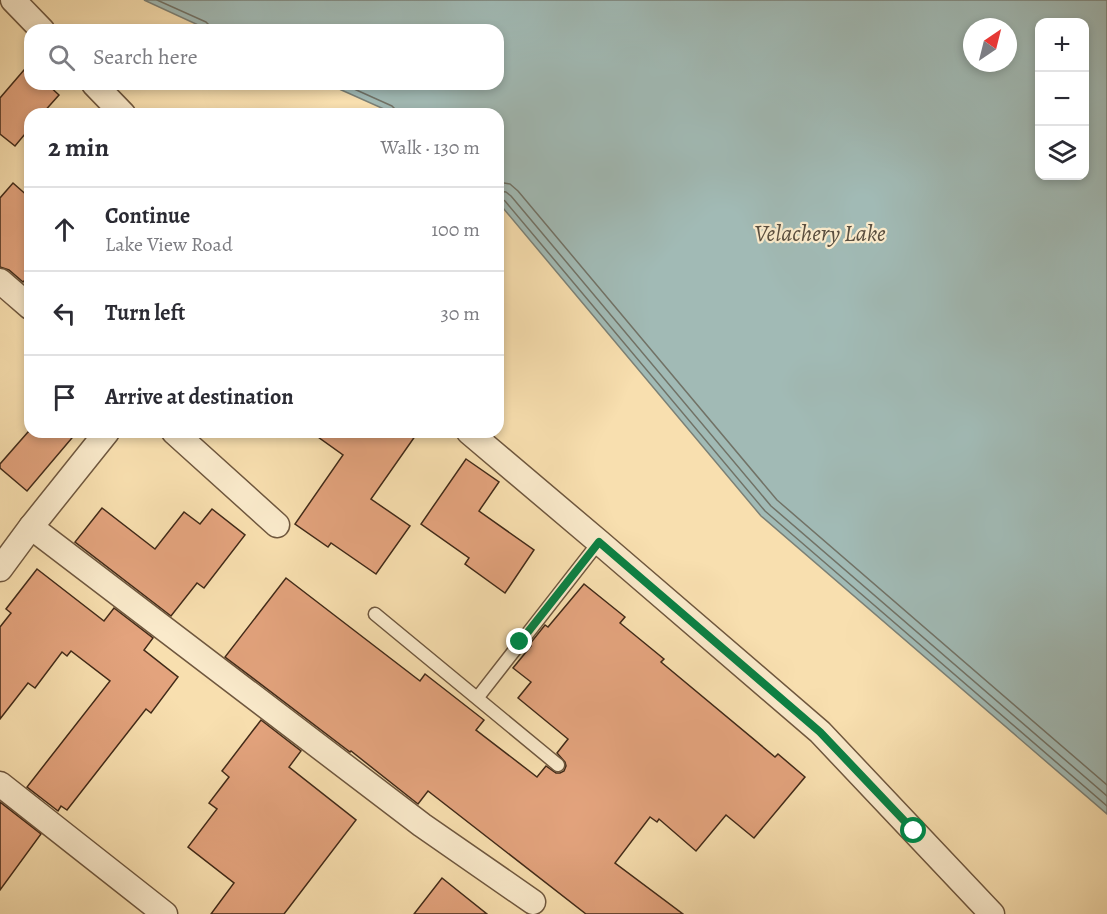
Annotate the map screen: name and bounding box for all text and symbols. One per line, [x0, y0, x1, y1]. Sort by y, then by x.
north arrow [963, 18, 1017, 72]
map controls [1035, 18, 1089, 180]
button: + [1035, 18, 1089, 72]
search box [24, 24, 504, 90]
icon: search [45, 41, 78, 74]
text: Search here [93, 42, 198, 72]
button: − [1035, 72, 1089, 126]
button: layers [1035, 126, 1089, 180]
text: 2 min [48, 130, 109, 165]
text: Walk · 130 m [381, 134, 480, 161]
text: Continue [105, 201, 190, 231]
icon: ahead [48, 213, 81, 246]
text: 100 m [431, 216, 480, 243]
water label: Velachery Lake [754, 217, 886, 249]
text: Lake View Road [105, 231, 233, 258]
icon: left [48, 297, 81, 330]
text: Turn left [105, 298, 185, 328]
text: 30 m [440, 300, 480, 327]
icon: arrive [48, 381, 81, 414]
text: Arrive at destination [105, 382, 294, 412]
route end [506, 628, 532, 654]
route start [900, 817, 926, 843]

